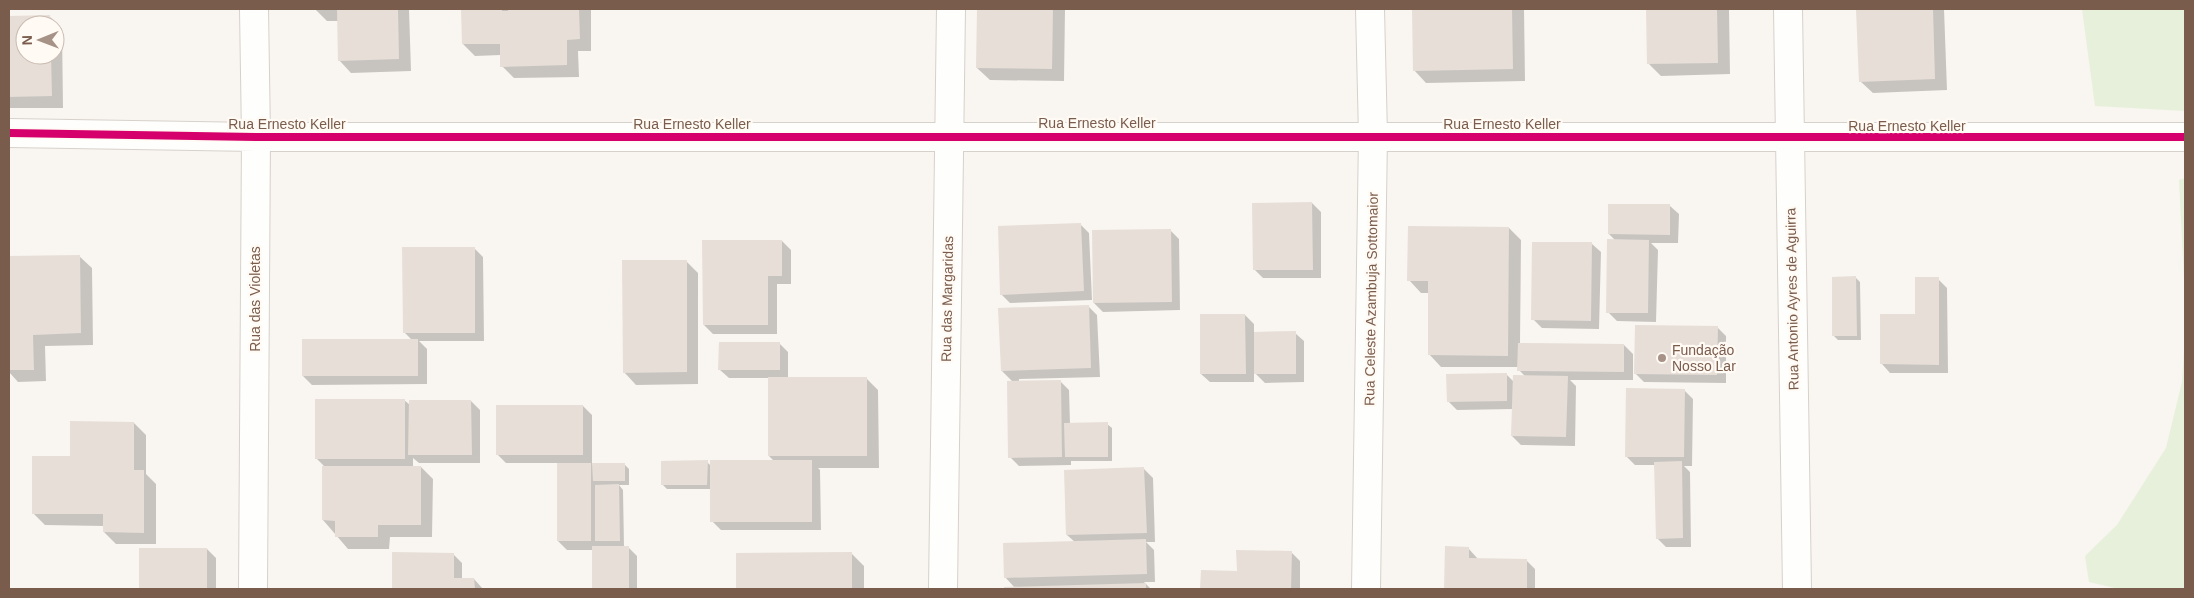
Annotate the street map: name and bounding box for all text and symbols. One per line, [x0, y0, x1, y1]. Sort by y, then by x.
north arrow [15, 15, 65, 65]
text: N [19, 35, 35, 45]
street label: Rua Ernesto Keller [1038, 115, 1156, 131]
street label: Rua Ernesto Keller [228, 116, 346, 132]
street label: Rua Ernesto Keller [633, 116, 751, 132]
street label: Rua Ernesto Keller [1443, 116, 1561, 132]
street label: Rua Ernesto Keller [1848, 118, 1966, 134]
street label: Rua Celeste Azambuja Sottomaior [1361, 192, 1381, 406]
street label: Rua Antonio Ayres de Aguirra [1782, 207, 1802, 390]
street label: Rua das Margaridas [938, 236, 956, 362]
street label: Rua das Violetas [247, 246, 263, 352]
place label: Fundação Nosso Lar [1672, 342, 1736, 374]
marker: Fundação Nosso Lar [1656, 352, 1668, 364]

